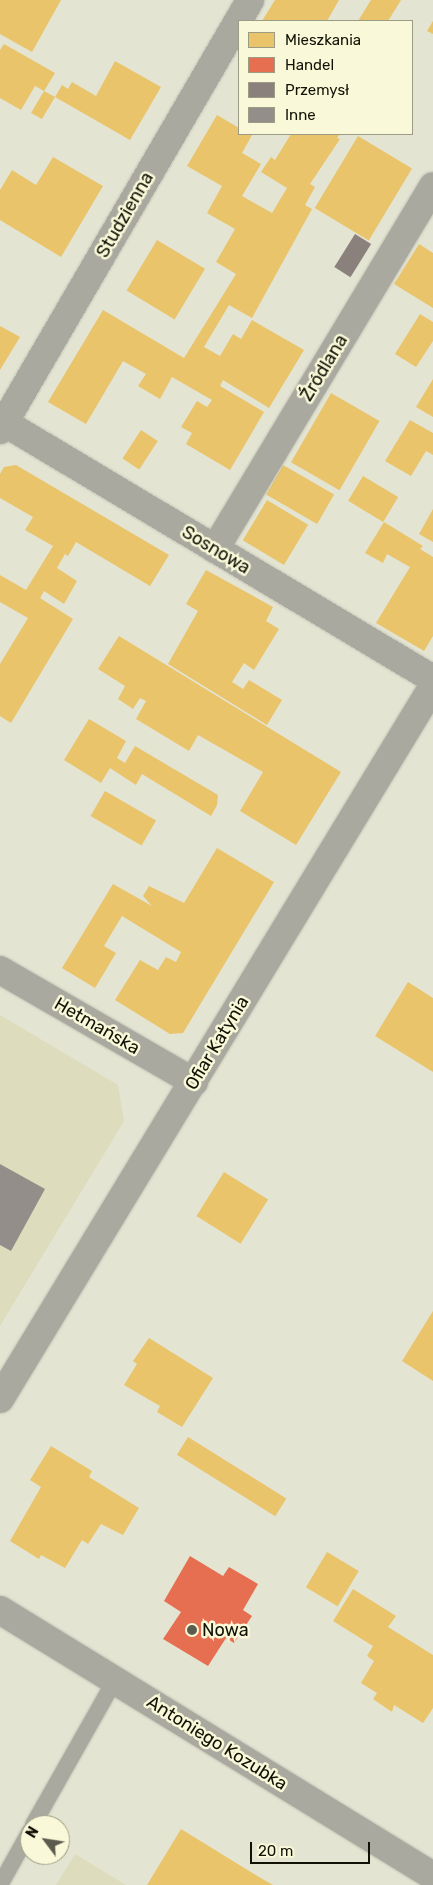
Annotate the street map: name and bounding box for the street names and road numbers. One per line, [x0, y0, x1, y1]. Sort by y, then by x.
street label: Studzienna [92, 168, 158, 262]
street label: Źródlana [296, 331, 352, 405]
street label: Sosnowa [178, 521, 254, 579]
street label: Ofiar Katynia [180, 992, 254, 1094]
street label: Hetmańska [50, 993, 144, 1059]
street label: Antoniego Kozubka [143, 1691, 291, 1795]

